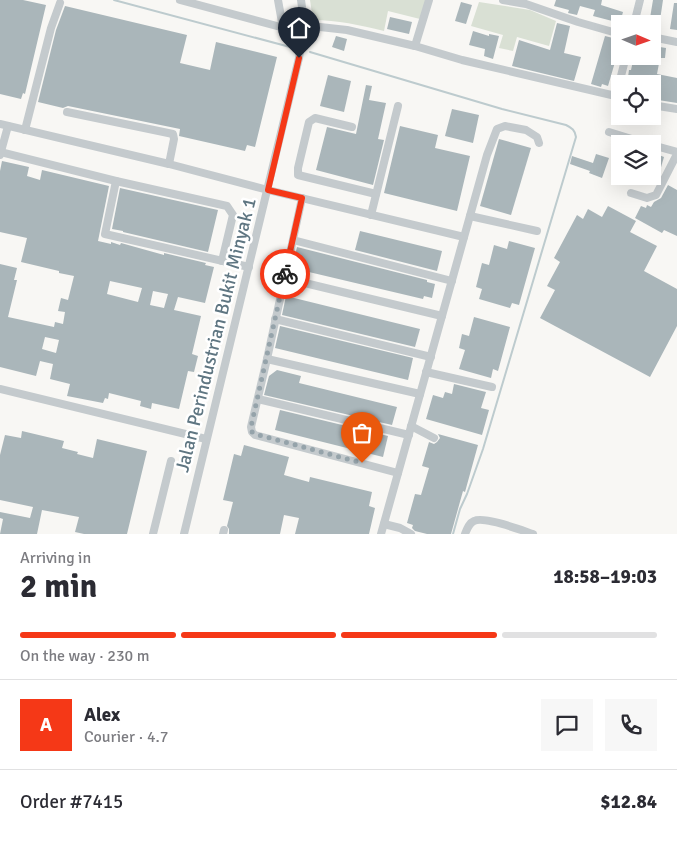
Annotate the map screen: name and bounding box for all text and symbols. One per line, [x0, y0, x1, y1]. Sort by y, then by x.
pin [278, 7, 320, 58]
icon: home [285, 14, 313, 42]
north arrow [611, 15, 661, 65]
map controls [611, 15, 661, 185]
button: locate [611, 75, 661, 125]
button: layers [611, 135, 661, 185]
street label: Jalan Perindustrian Bukit Minyak 1 [170, 195, 262, 475]
courier [260, 249, 310, 299]
icon: bike [271, 260, 299, 288]
pin [341, 412, 383, 463]
icon: bag [348, 419, 376, 447]
text: Arriving in [20, 548, 91, 568]
text: 18:58–19:03 [553, 565, 657, 589]
text: 2 min [20, 567, 97, 606]
text: On the way · 230 m [20, 646, 150, 666]
button: chat [541, 699, 593, 751]
button: phone [605, 699, 657, 751]
text: Alex [84, 703, 120, 727]
text: A [40, 713, 52, 737]
text: Courier · 4.7 [84, 727, 168, 747]
text: Order #7415 [20, 790, 123, 814]
text: $12.84 [600, 790, 657, 814]

